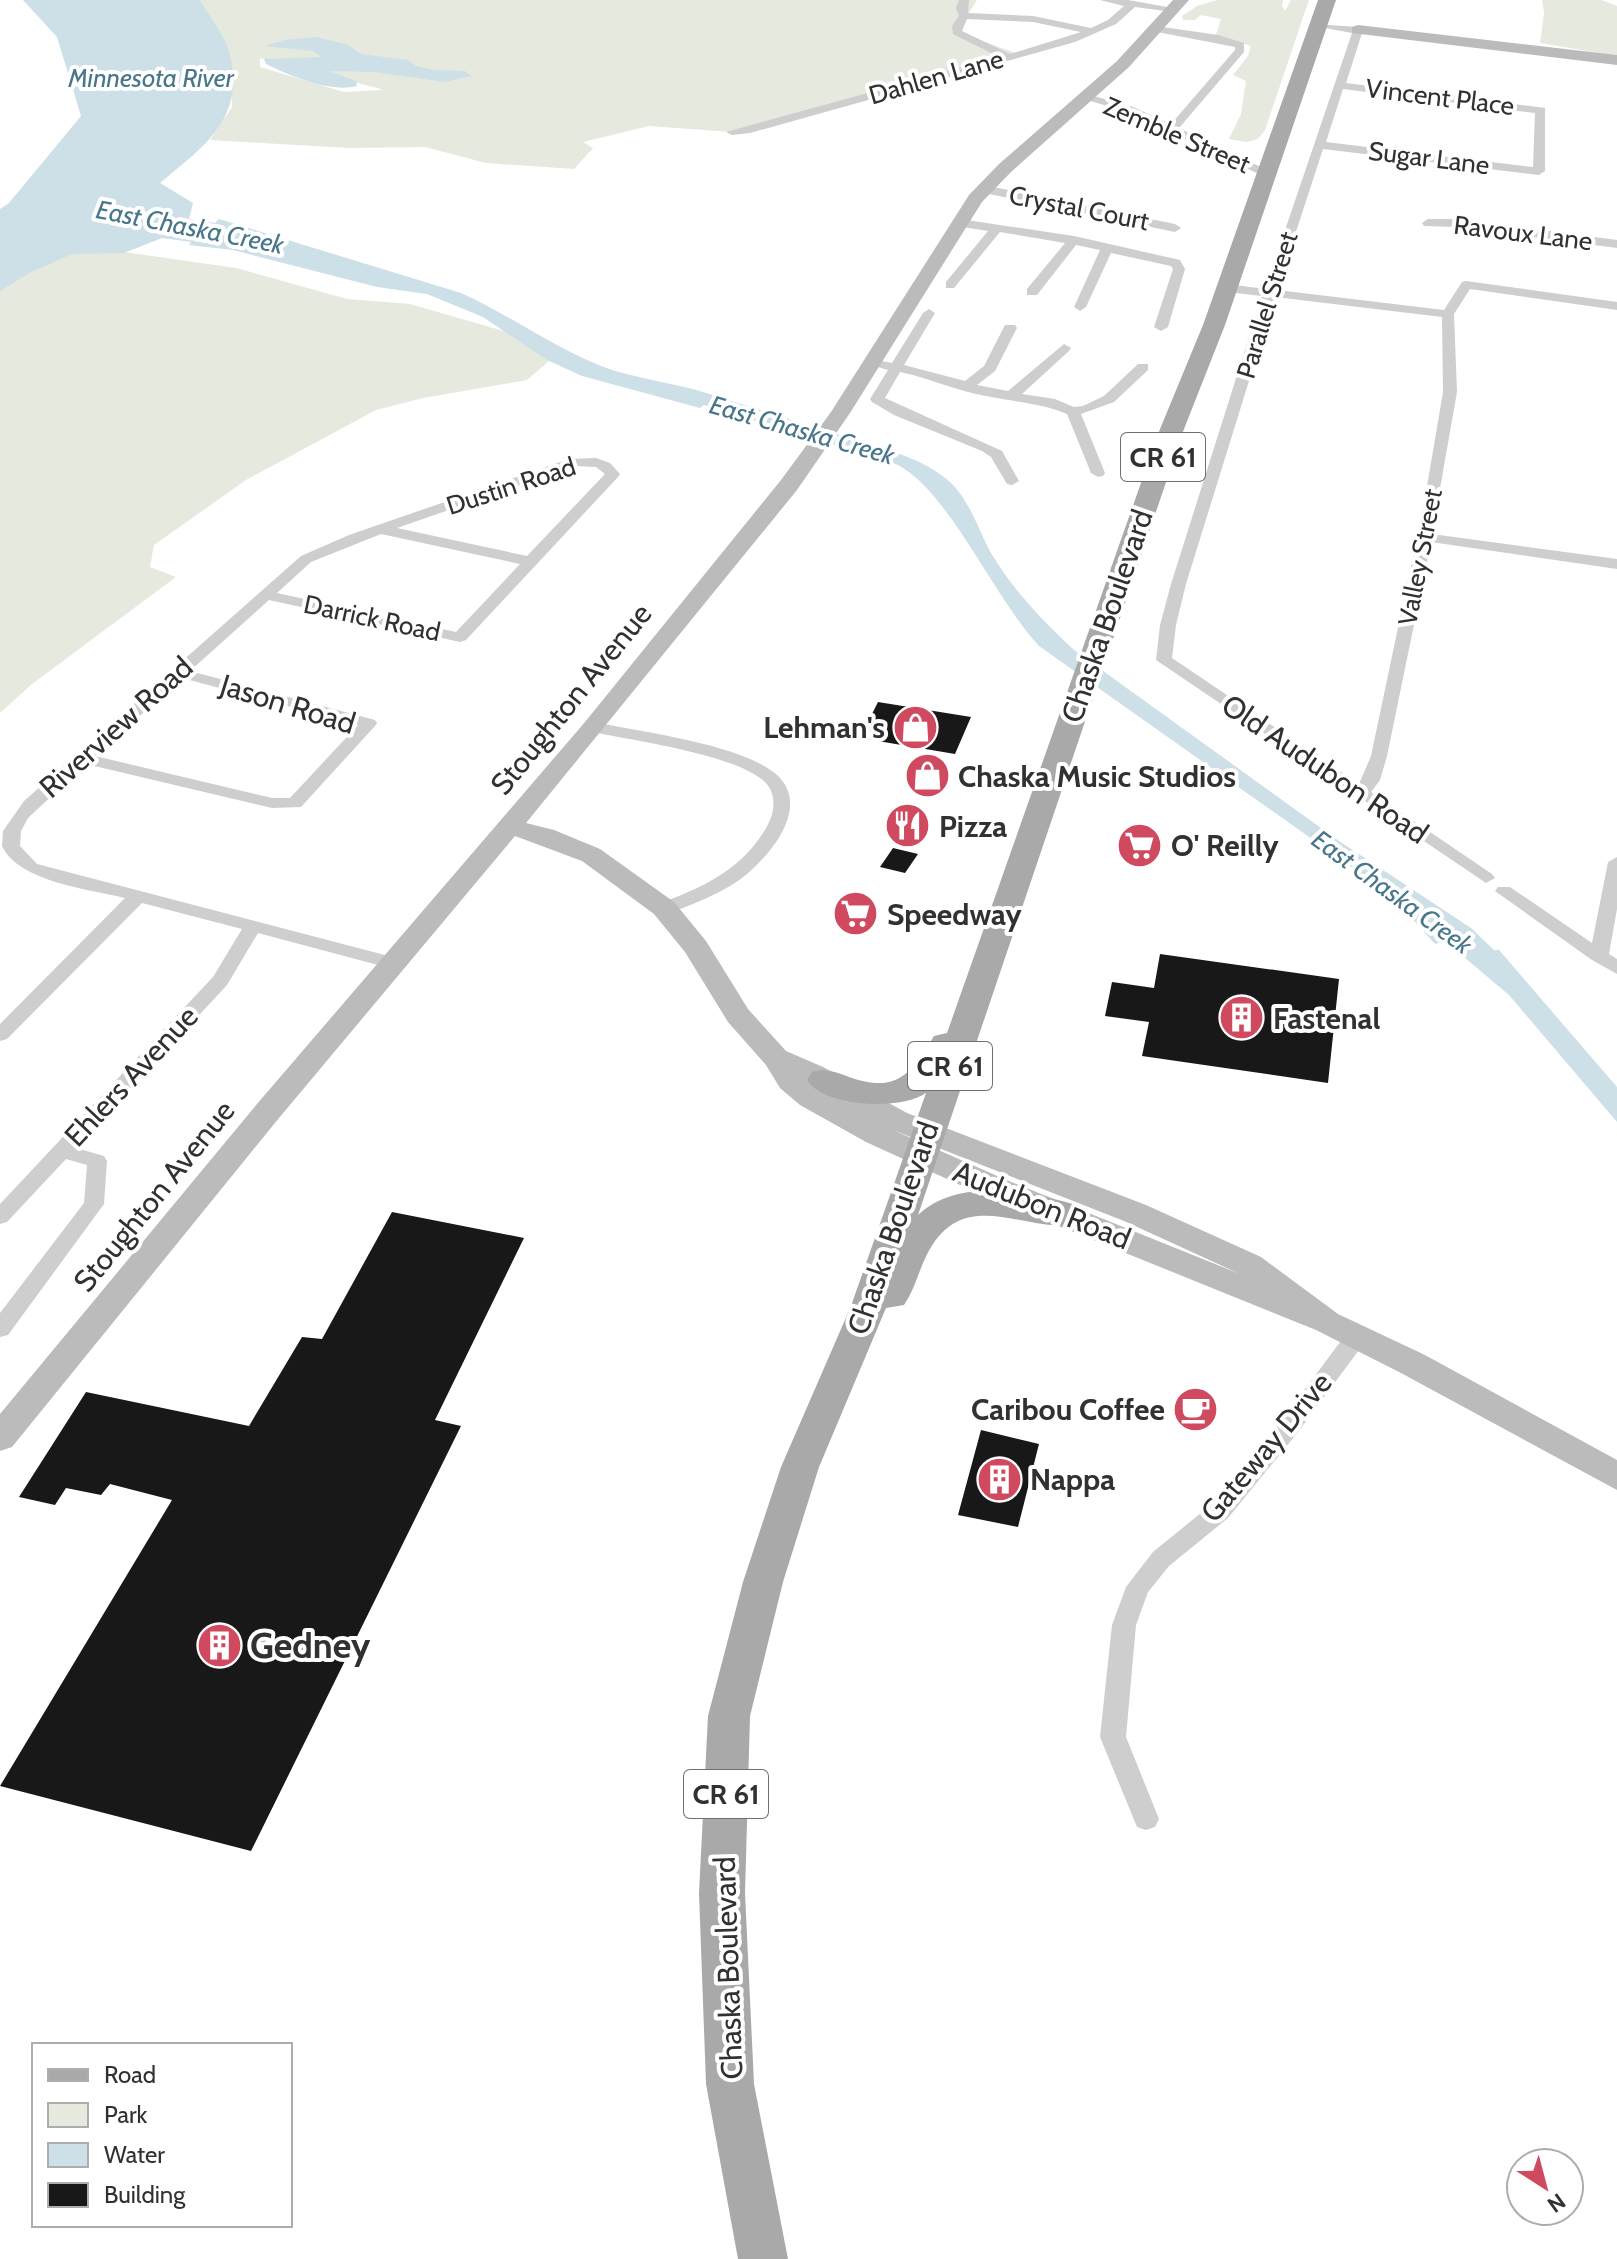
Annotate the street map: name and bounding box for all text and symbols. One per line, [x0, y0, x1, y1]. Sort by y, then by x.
street label: Dahlen Lane [865, 43, 1007, 111]
water label: Minnesota River [67, 62, 235, 94]
street label: Vincent Place [1364, 72, 1516, 122]
street label: Zemble Street [1099, 90, 1255, 180]
street label: Sugar Lane [1367, 135, 1491, 181]
street label: Crystal Court [1006, 179, 1152, 237]
water label: East Chaska Creek [93, 193, 287, 261]
street label: Ravoux Lane [1452, 209, 1594, 257]
street label: Parallel Street [1230, 228, 1305, 382]
water label: East Chaska Creek [706, 388, 899, 472]
road number: CR 61 [1121, 433, 1205, 481]
street label: Dustin Road [442, 450, 580, 522]
street label: Valley Street [1391, 486, 1449, 628]
street label: Chaska Boulevard [1053, 505, 1161, 727]
street label: Darrick Road [301, 588, 443, 648]
street label: Stoughton Avenue [483, 596, 659, 802]
street label: Riverview Road [32, 648, 200, 806]
street label: Jason Road [215, 666, 360, 742]
street label: Old Audubon Road [1215, 686, 1435, 852]
shop icon: Lehman's [892, 703, 940, 751]
place label: Lehman's [763, 709, 885, 746]
shop icon: Chaska Music Studios [903, 752, 951, 800]
place label: Chaska Music Studios [958, 758, 1236, 795]
restaurant icon: Pizza [884, 802, 932, 850]
place label: Pizza [939, 808, 1007, 845]
supermarket icon: O' Reilly [1116, 821, 1164, 869]
water label: East Chaska Creek [1306, 823, 1479, 961]
place label: O' Reilly [1171, 827, 1280, 864]
supermarket icon: Speedway [832, 890, 880, 938]
place label: Speedway [887, 896, 1022, 933]
building icon: Fastenal [1218, 994, 1266, 1042]
street label: Ehlers Avenue [56, 998, 206, 1154]
place label: Fastenal [1273, 1000, 1380, 1037]
road number: CR 61 [908, 1042, 992, 1090]
street label: Stoughton Avenue [66, 1093, 242, 1299]
street label: Chaska Boulevard [839, 1117, 947, 1339]
street label: Audubon Road [948, 1153, 1136, 1257]
street label: Gateway Drive [1193, 1365, 1339, 1529]
cafe icon: Caribou Coffee [1172, 1385, 1220, 1433]
place label: Caribou Coffee [971, 1391, 1165, 1428]
building icon: Nappa [975, 1455, 1023, 1503]
place label: Nappa [1030, 1461, 1115, 1498]
building icon: Gedney [195, 1621, 243, 1669]
place label: Gedney [250, 1623, 371, 1667]
road number: CR 61 [684, 1770, 768, 1818]
street label: Chaska Boulevard [706, 1856, 750, 2080]
legend [32, 2043, 292, 2227]
text: Road [104, 2060, 156, 2089]
text: Park [104, 2100, 147, 2129]
text: Water [104, 2140, 165, 2169]
north arrow [1505, 2147, 1585, 2227]
text: Building [104, 2180, 186, 2209]
text: N [1542, 2187, 1571, 2218]

